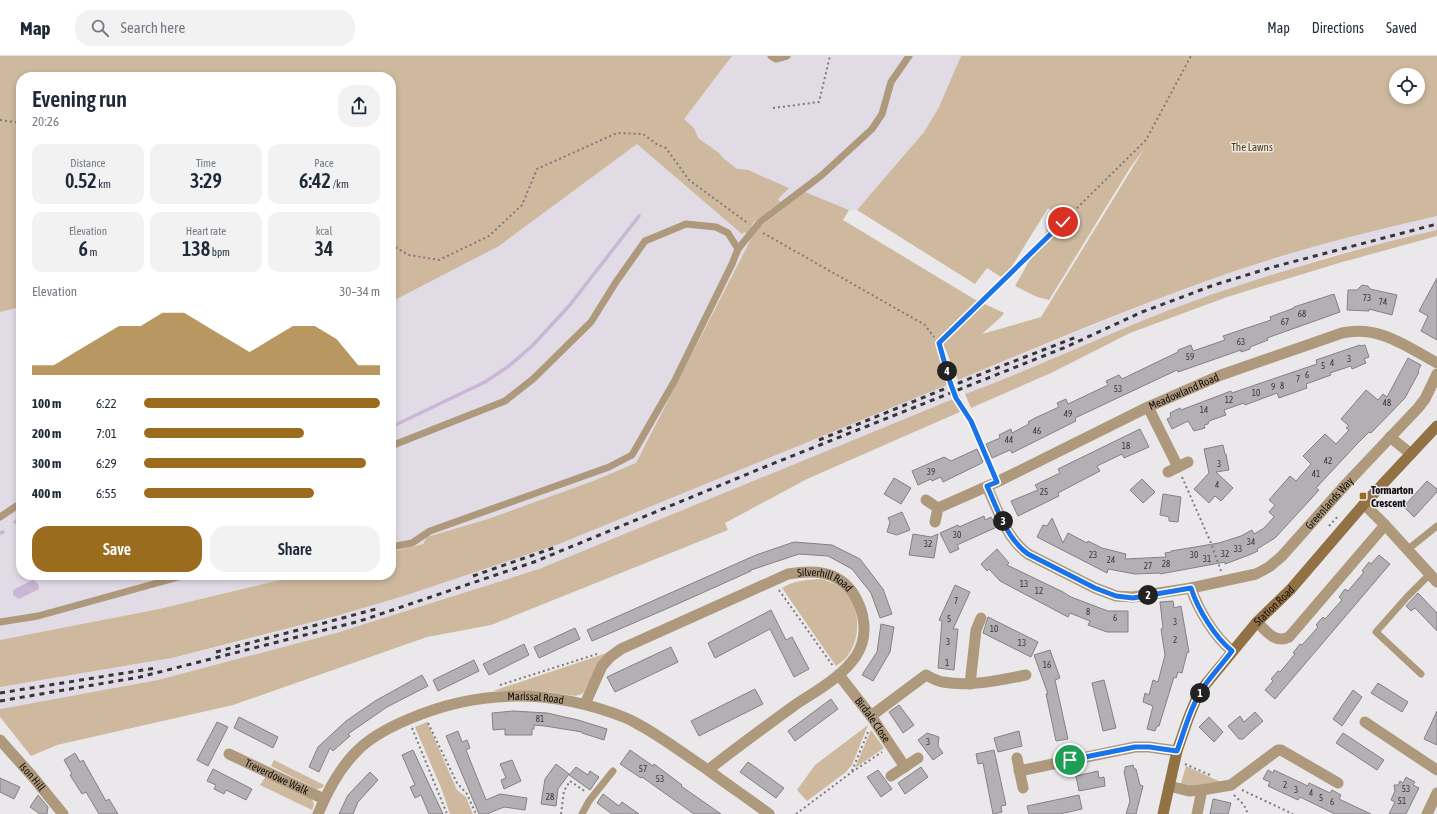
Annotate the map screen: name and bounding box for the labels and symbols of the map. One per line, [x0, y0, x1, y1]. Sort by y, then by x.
park label: The Lawns [1231, 141, 1273, 153]
pin [1046, 205, 1080, 239]
house number: 73 [1363, 293, 1371, 303]
house number: 74 [1379, 297, 1387, 307]
house number: 68 [1298, 309, 1306, 319]
house number: 67 [1281, 317, 1289, 327]
house number: 63 [1237, 337, 1245, 347]
house number: 59 [1186, 352, 1194, 362]
house number: 3 [1347, 354, 1351, 364]
house number: 4 [1330, 358, 1334, 368]
pin: 4 [937, 361, 957, 381]
house number: 5 [1321, 361, 1325, 371]
house number: 6 [1305, 370, 1309, 380]
street label: Meadowland Road [1147, 371, 1221, 412]
house number: 7 [1296, 374, 1300, 384]
house number: 8 [1280, 381, 1284, 391]
house number: 9 [1271, 382, 1275, 392]
house number: 53 [1114, 384, 1122, 394]
house number: 10 [1252, 388, 1260, 398]
house number: 12 [1225, 395, 1233, 405]
house number: 48 [1383, 398, 1391, 408]
house number: 14 [1200, 405, 1208, 415]
house number: 49 [1064, 409, 1072, 419]
house number: 46 [1033, 426, 1041, 436]
house number: 44 [1005, 435, 1013, 445]
house number: 18 [1122, 441, 1130, 451]
house number: 42 [1324, 456, 1332, 466]
house number: 3 [1217, 459, 1221, 469]
house number: 39 [927, 467, 935, 477]
house number: 41 [1312, 469, 1320, 479]
street label: Greenlands Way [1303, 474, 1356, 532]
house number: 4 [1215, 480, 1219, 490]
place label: Tormarton Crescent [1371, 484, 1413, 509]
house number: 25 [1040, 487, 1048, 497]
marker: Tormarton Crescent [1358, 491, 1368, 501]
pin: 3 [993, 511, 1013, 531]
house number: 30 [953, 530, 961, 540]
house number: 34 [1247, 537, 1255, 547]
house number: 32 [924, 539, 932, 549]
house number: 33 [1234, 544, 1242, 554]
house number: 32 [1221, 549, 1229, 559]
house number: 23 [1089, 550, 1097, 560]
house number: 30 [1190, 550, 1198, 560]
house number: 31 [1203, 554, 1211, 564]
house number: 24 [1107, 555, 1115, 565]
house number: 28 [1162, 559, 1170, 569]
house number: 27 [1144, 561, 1152, 571]
street label: Silverhill Road [797, 566, 855, 594]
house number: 13 [1020, 579, 1028, 589]
street label: Station Road [1251, 583, 1297, 628]
pin: 2 [1138, 585, 1158, 605]
house number: 12 [1035, 586, 1043, 596]
house number: 7 [954, 596, 958, 606]
house number: 8 [1086, 607, 1090, 617]
house number: 6 [1113, 613, 1117, 623]
house number: 5 [947, 614, 951, 624]
house number: 3 [1173, 617, 1177, 627]
house number: 10 [990, 624, 998, 634]
house number: 2 [1173, 635, 1177, 645]
house number: 3 [946, 637, 950, 647]
house number: 13 [1018, 638, 1026, 648]
house number: 1 [945, 658, 949, 668]
house number: 16 [1043, 660, 1051, 670]
pin: 1 [1190, 683, 1210, 703]
street label: Marissal Road [507, 690, 565, 706]
street label: Birdale Close [853, 695, 893, 744]
house number: 81 [536, 714, 544, 724]
house number: 3 [926, 737, 930, 747]
pin [1053, 743, 1087, 777]
street label: Treverdowe Walk [243, 757, 311, 797]
street label: Ison Hill [17, 760, 48, 793]
house number: 57 [639, 764, 647, 774]
house number: 53 [656, 774, 664, 784]
house number: 2 [1283, 780, 1287, 790]
house number: 53 [1402, 784, 1410, 794]
house number: 3 [1294, 785, 1298, 795]
house number: 4 [1309, 788, 1313, 798]
house number: 28 [546, 792, 554, 802]
house number: 5 [1319, 793, 1323, 803]
house number: 51 [1398, 796, 1406, 806]
house number: 6 [1330, 797, 1334, 807]

